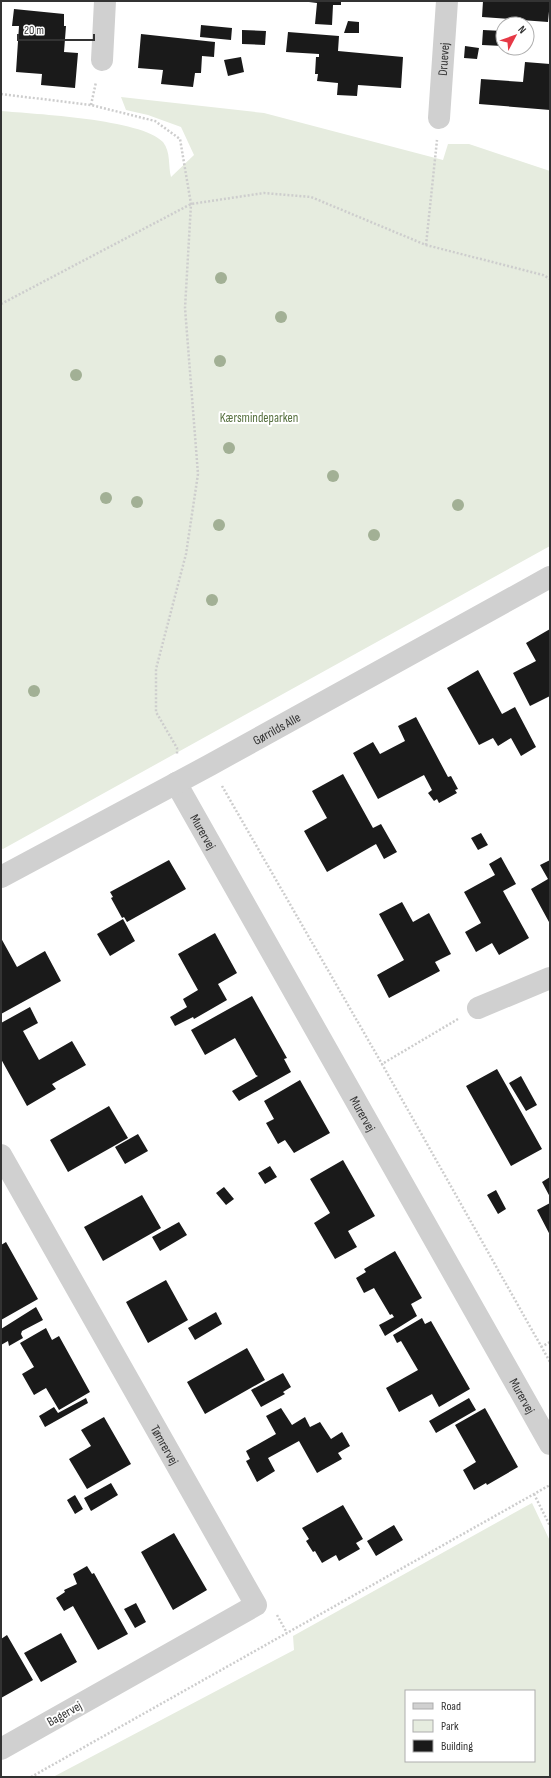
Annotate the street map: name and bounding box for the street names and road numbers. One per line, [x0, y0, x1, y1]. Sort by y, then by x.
street label: Druevej [435, 42, 453, 76]
street label: Gørrilds Alle [250, 710, 304, 749]
street label: Murervej [186, 812, 219, 853]
street label: Murervej [346, 1094, 379, 1135]
street label: Murervej [505, 1376, 538, 1417]
street label: Tømrervej [147, 1422, 182, 1468]
street label: Bagervej [44, 1698, 85, 1730]

